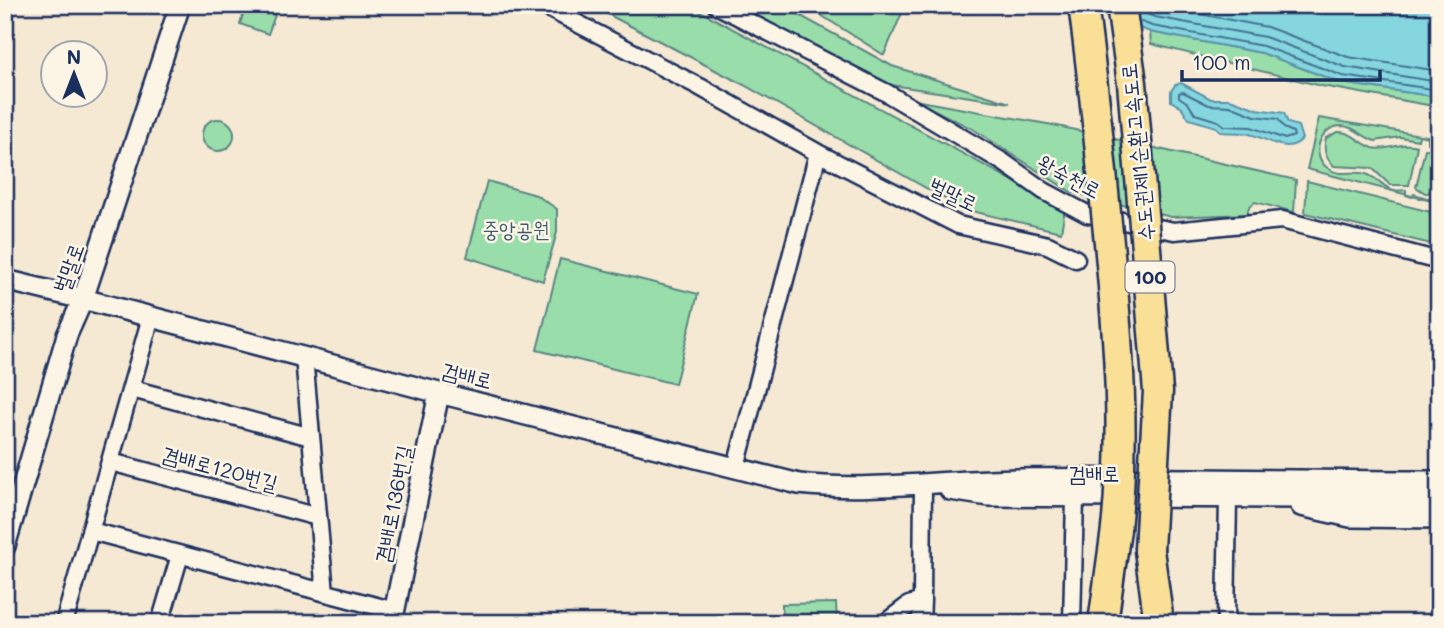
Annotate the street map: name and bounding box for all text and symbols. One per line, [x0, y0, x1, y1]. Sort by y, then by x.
north arrow [38, 38, 108, 108]
scale bar [1182, 38, 1379, 82]
text: N [67, 44, 81, 69]
text: 100 m [1192, 48, 1251, 75]
street label: 수도권제1순환고속도로 [1114, 62, 1159, 242]
street label: 왕숙천로 [1034, 148, 1106, 203]
street label: 벌말로 [925, 171, 982, 217]
park label: 중앙공원 [482, 215, 550, 242]
street label: 벌말로 [46, 239, 89, 296]
road number: 100 [1126, 262, 1174, 292]
street label: 검배로 [439, 355, 495, 394]
street label: 겸배로120번길 [160, 439, 281, 496]
street label: 겸배로136번길 [368, 443, 417, 565]
street label: 검배로 [1069, 459, 1119, 486]

